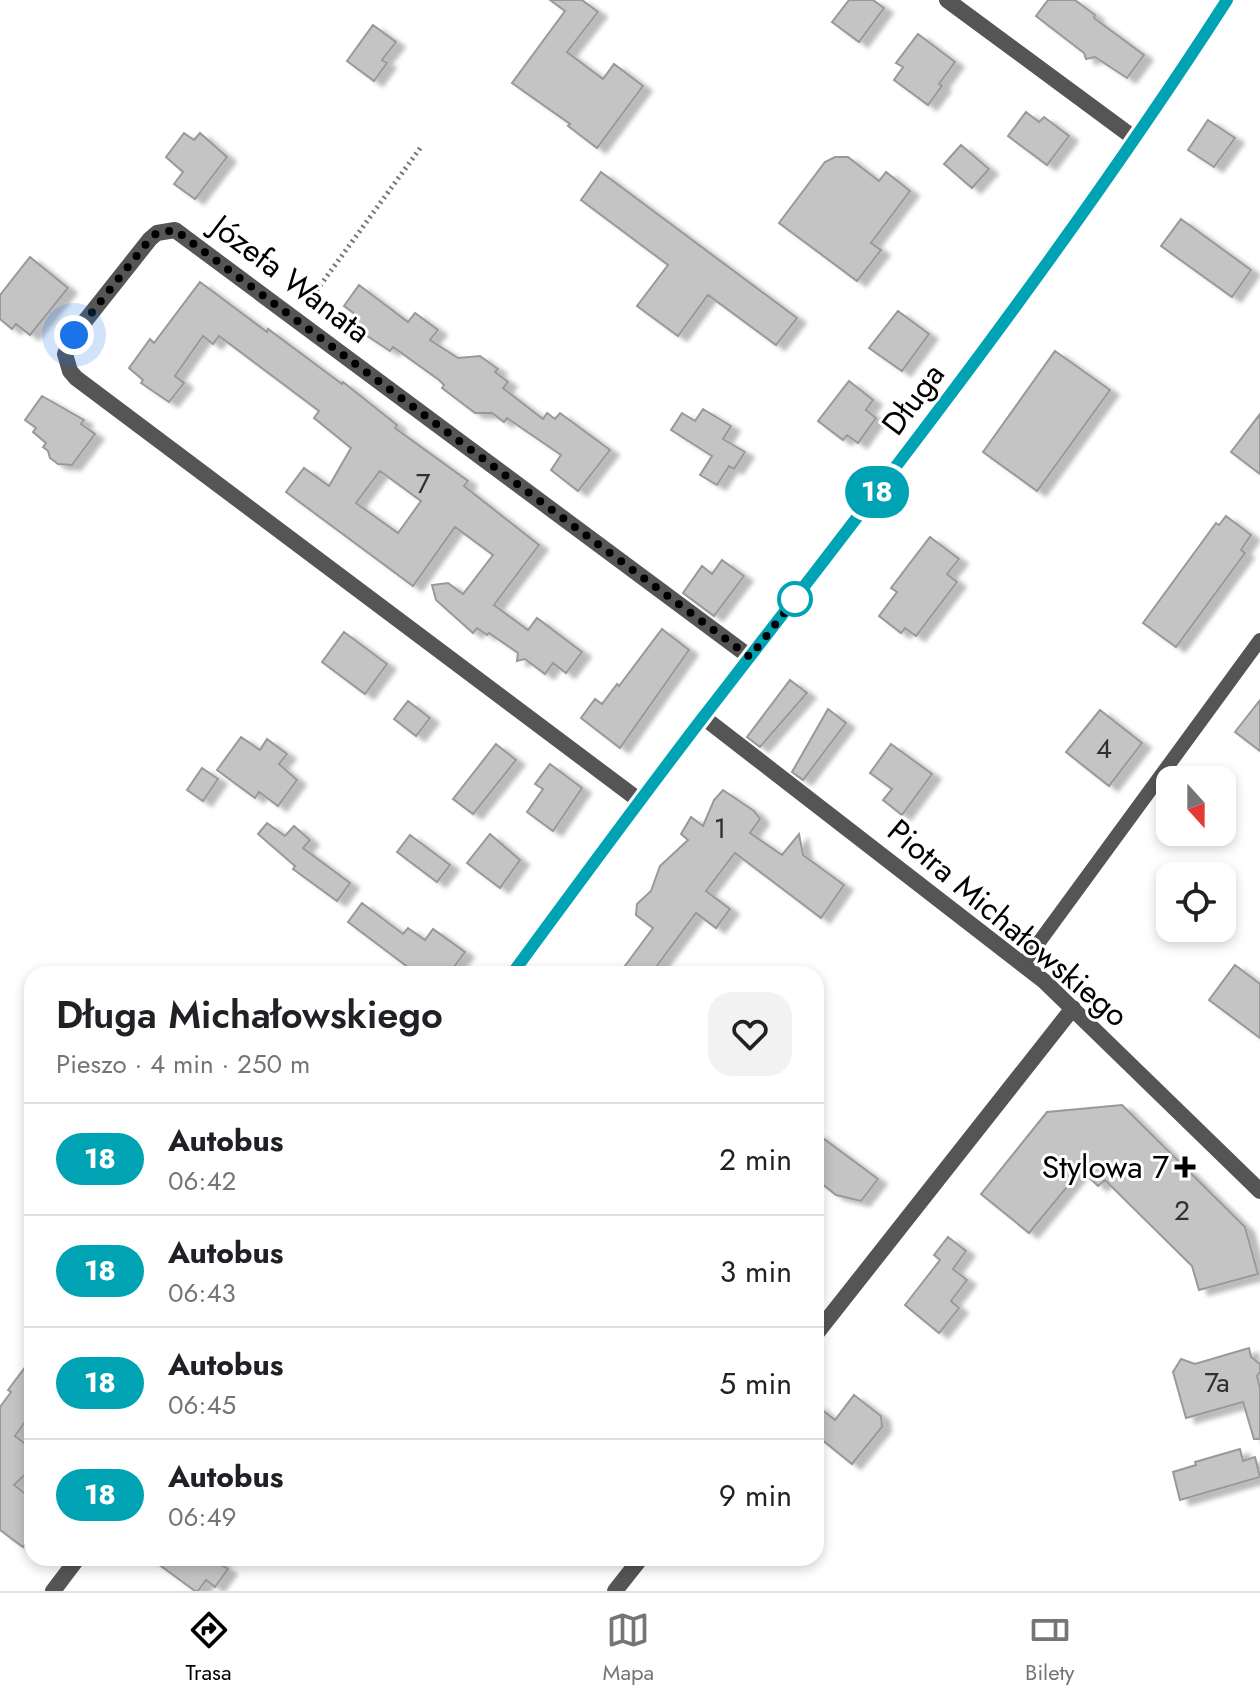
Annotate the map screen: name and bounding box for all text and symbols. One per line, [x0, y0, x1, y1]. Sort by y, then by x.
street label: Józefa Wanata [199, 201, 380, 354]
your location [54, 315, 94, 355]
street label: Długa [871, 353, 955, 445]
house number: 7 [416, 463, 431, 504]
line badge: 18 [841, 466, 913, 518]
text: 18 [861, 471, 893, 512]
unlabelled marker [778, 582, 812, 616]
house number: 4 [1096, 728, 1112, 769]
north arrow [1156, 766, 1236, 846]
map controls [1156, 766, 1236, 942]
house number: 1 [714, 808, 726, 849]
street label: Piotra Michałowskiego [877, 808, 1139, 1038]
button: locate [1156, 862, 1236, 942]
text: Długa Michałowskiego [56, 987, 443, 1042]
button: heart [708, 992, 792, 1076]
text: Pieszo · 4 min · 250 m [56, 1045, 310, 1083]
text: Autobus [168, 1119, 283, 1162]
text: 18 [84, 1138, 116, 1179]
text: 2 min [719, 1138, 792, 1181]
place label: Stylowa 7 [1042, 1144, 1169, 1190]
marker: Stylowa 7 [1176, 1158, 1194, 1176]
text: 06:42 [168, 1162, 236, 1200]
house number: 2 [1174, 1190, 1190, 1231]
text: Autobus [168, 1231, 283, 1274]
text: 18 [84, 1250, 116, 1291]
text: 3 min [720, 1250, 792, 1293]
text: 06:43 [168, 1274, 236, 1312]
text: Autobus [168, 1343, 283, 1386]
text: 18 [84, 1362, 116, 1403]
text: 5 min [719, 1362, 792, 1405]
house number: 7a [1204, 1362, 1230, 1403]
text: 06:45 [168, 1386, 236, 1424]
text: Autobus [168, 1455, 283, 1498]
text: 18 [84, 1474, 116, 1515]
text: 9 min [719, 1474, 792, 1517]
text: 06:49 [168, 1498, 237, 1536]
tab: Trasa [186, 1608, 232, 1688]
tab: Mapa [603, 1608, 654, 1688]
tab: Bilety [1025, 1608, 1074, 1688]

